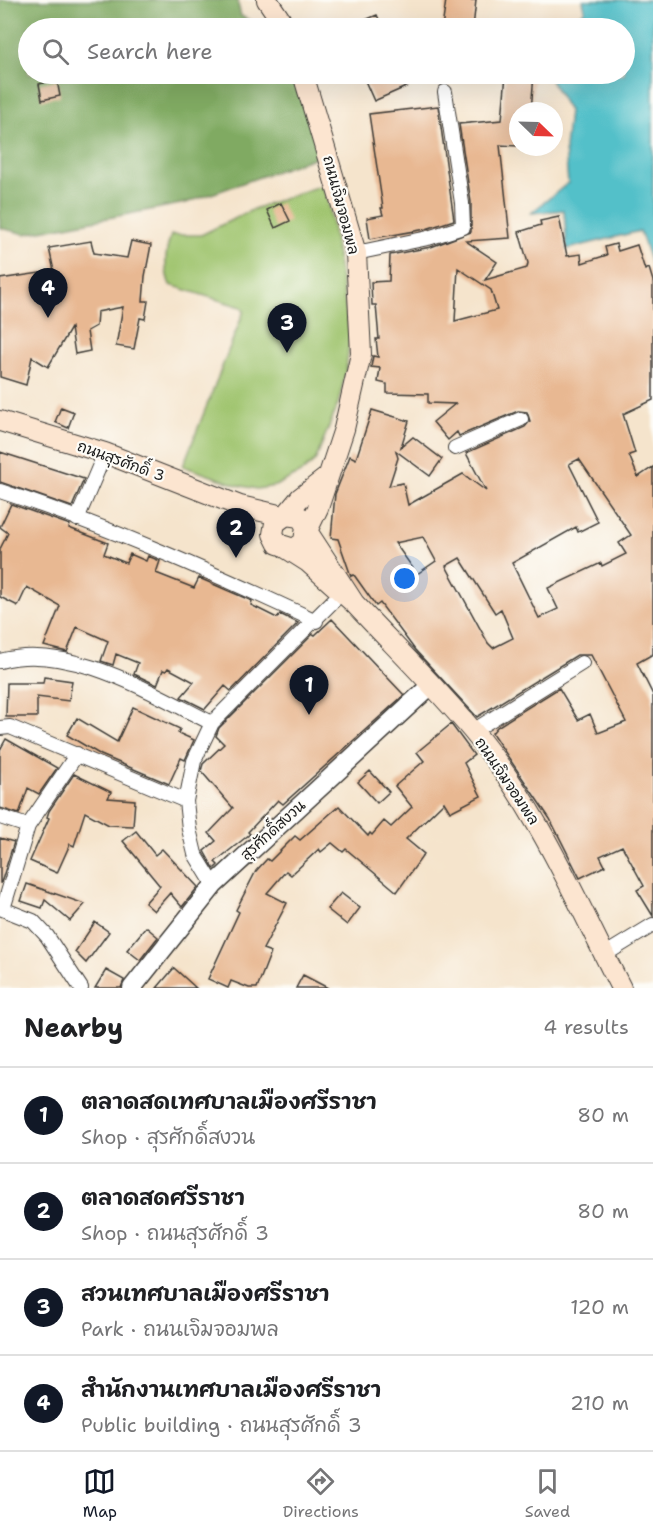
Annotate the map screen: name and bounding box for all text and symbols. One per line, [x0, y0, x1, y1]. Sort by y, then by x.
search box [18, 18, 635, 84]
icon: search [39, 35, 72, 68]
text: Search here [87, 37, 213, 66]
north arrow [509, 102, 563, 156]
street label: ถนนเจิมจอมพล [318, 153, 364, 257]
pin: 4 [28, 268, 68, 318]
pin: 3 [268, 304, 306, 353]
street label: ถนนสุรศักดิ์ 3 [74, 432, 169, 487]
pin: 2 [216, 508, 256, 558]
your location [390, 564, 419, 593]
pin: 1 [290, 666, 328, 715]
street label: ถนนเจิมจอมพล [470, 733, 544, 829]
street label: สุรศักดิ์สงวน [233, 792, 311, 865]
text: Nearby [24, 1010, 123, 1045]
text: 4 results [543, 1014, 629, 1040]
text: ตลาดสดเทศบาลเมืองศรีราชา [81, 1087, 377, 1116]
text: 1 [39, 1102, 48, 1128]
text: 80 m [577, 1102, 629, 1128]
text: Shop · สุรศักดิ์สงวน [81, 1124, 255, 1150]
text: ตลาดสดศรีราชา [81, 1183, 245, 1212]
text: 2 [37, 1198, 51, 1224]
text: 80 m [577, 1198, 629, 1224]
text: Shop · ถนนสุรศักดิ์ 3 [81, 1220, 269, 1246]
text: สวนเทศบาลเมืองศรีราชา [81, 1279, 329, 1308]
text: 3 [37, 1294, 51, 1320]
text: 120 m [570, 1294, 629, 1320]
text: Park · ถนนเจิมจอมพล [81, 1316, 279, 1342]
text: สำนักงานเทศบาลเมืองศรีราชา [81, 1375, 381, 1404]
text: 4 [37, 1390, 51, 1416]
text: 210 m [570, 1390, 629, 1416]
text: Public building · ถนนสุรศักดิ์ 3 [81, 1412, 362, 1438]
tab: Map [83, 1465, 117, 1522]
tab: Directions [283, 1465, 359, 1522]
tab: Saved [525, 1465, 570, 1522]

